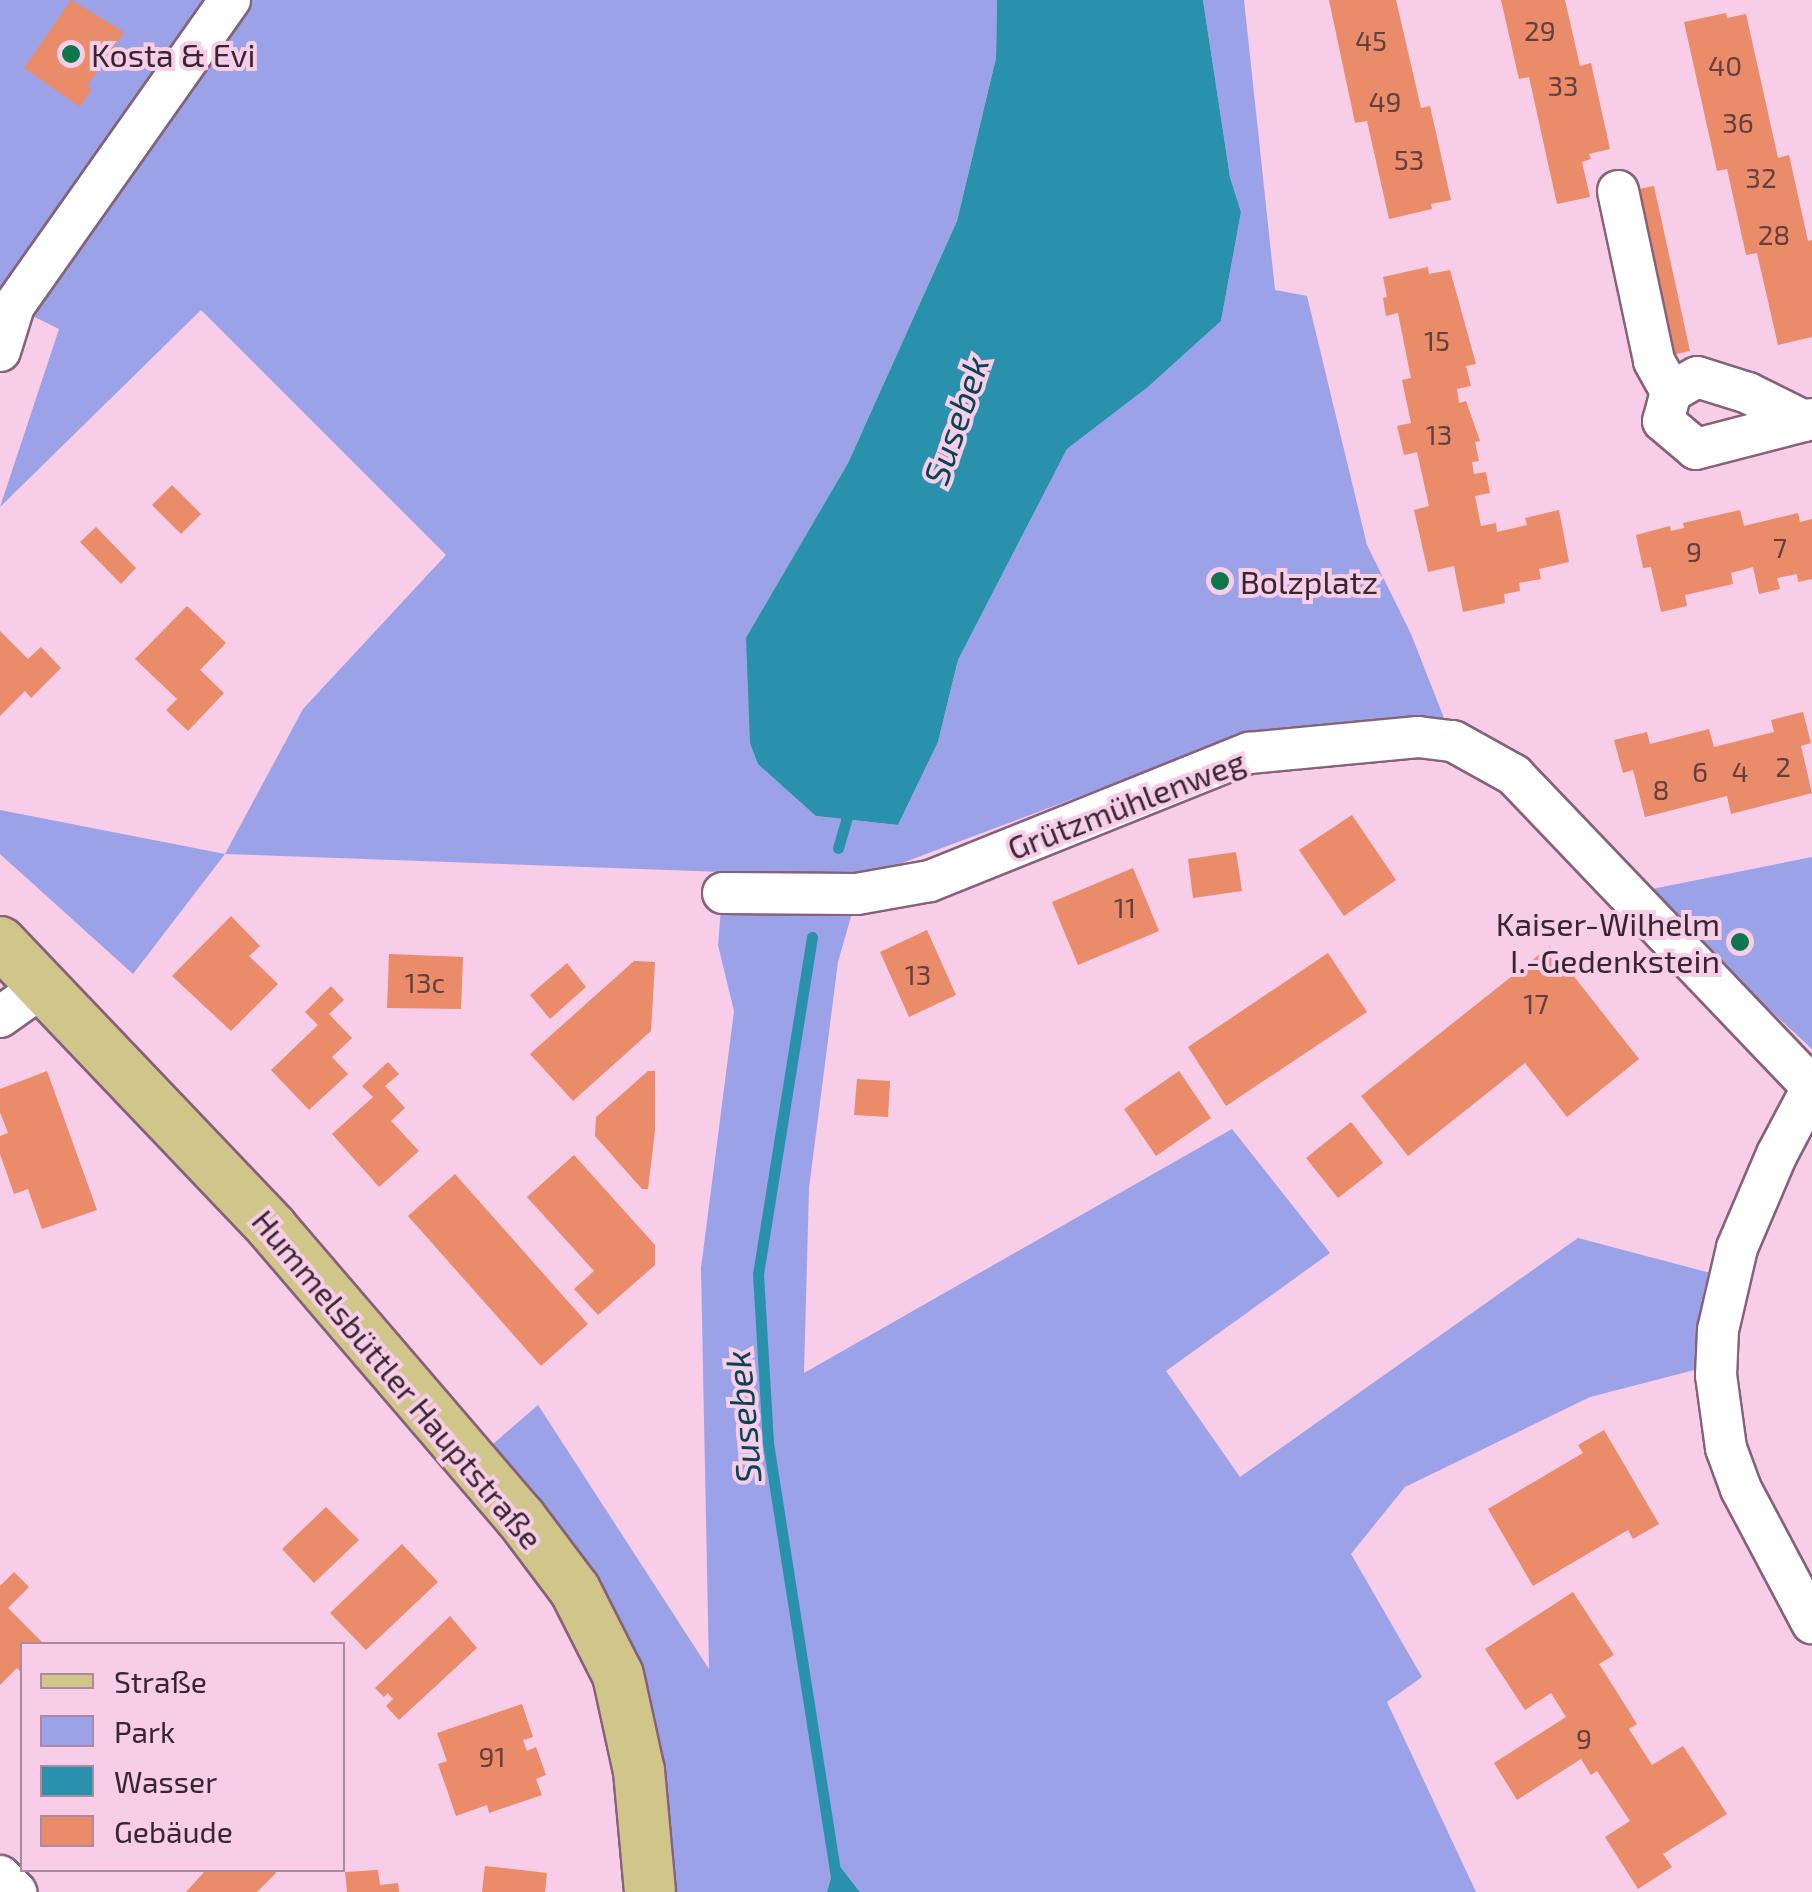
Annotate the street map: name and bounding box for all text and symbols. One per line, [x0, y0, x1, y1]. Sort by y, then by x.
house number: 29 [1524, 13, 1556, 47]
house number: 45 [1355, 23, 1387, 57]
place label: Kosta & Evi [91, 35, 255, 73]
marker: Kosta & Evi [60, 43, 82, 65]
house number: 40 [1708, 48, 1742, 82]
house number: 33 [1547, 68, 1579, 102]
house number: 49 [1368, 84, 1402, 118]
house number: 36 [1722, 105, 1754, 139]
house number: 53 [1394, 142, 1424, 176]
house number: 32 [1745, 160, 1777, 194]
house number: 28 [1758, 217, 1790, 251]
house number: 15 [1424, 323, 1450, 357]
water label: Susebek [913, 350, 997, 490]
house number: 13 [1426, 417, 1452, 451]
house number: 7 [1773, 530, 1787, 564]
house number: 9 [1686, 534, 1702, 568]
place label: Bolzplatz [1240, 562, 1378, 600]
marker: Bolzplatz [1209, 570, 1231, 592]
street label: Grützmühlenweg [1002, 741, 1250, 867]
house number: 2 [1775, 749, 1791, 783]
house number: 6 [1692, 754, 1708, 788]
house number: 4 [1731, 754, 1749, 788]
house number: 8 [1653, 772, 1669, 806]
house number: 11 [1114, 890, 1136, 924]
place label: Kaiser-Wilhelm I.-Gedenkstein [1496, 905, 1720, 980]
marker: Kaiser-Wilhelm I.-Gedenkstein [1729, 931, 1751, 953]
house number: 13 [905, 957, 931, 991]
house number: 13c [405, 965, 445, 999]
house number: 17 [1523, 986, 1549, 1020]
street label: Hummelsbüttler Hauptstraße [245, 1201, 551, 1557]
water label: Susebek [715, 1349, 769, 1485]
legend [20, 1642, 345, 1872]
text: Straße [114, 1663, 207, 1699]
text: Park [114, 1713, 175, 1749]
house number: 9 [1576, 1721, 1592, 1755]
house number: 91 [478, 1739, 506, 1773]
text: Wasser [114, 1763, 217, 1799]
text: Gebäude [114, 1813, 233, 1849]

